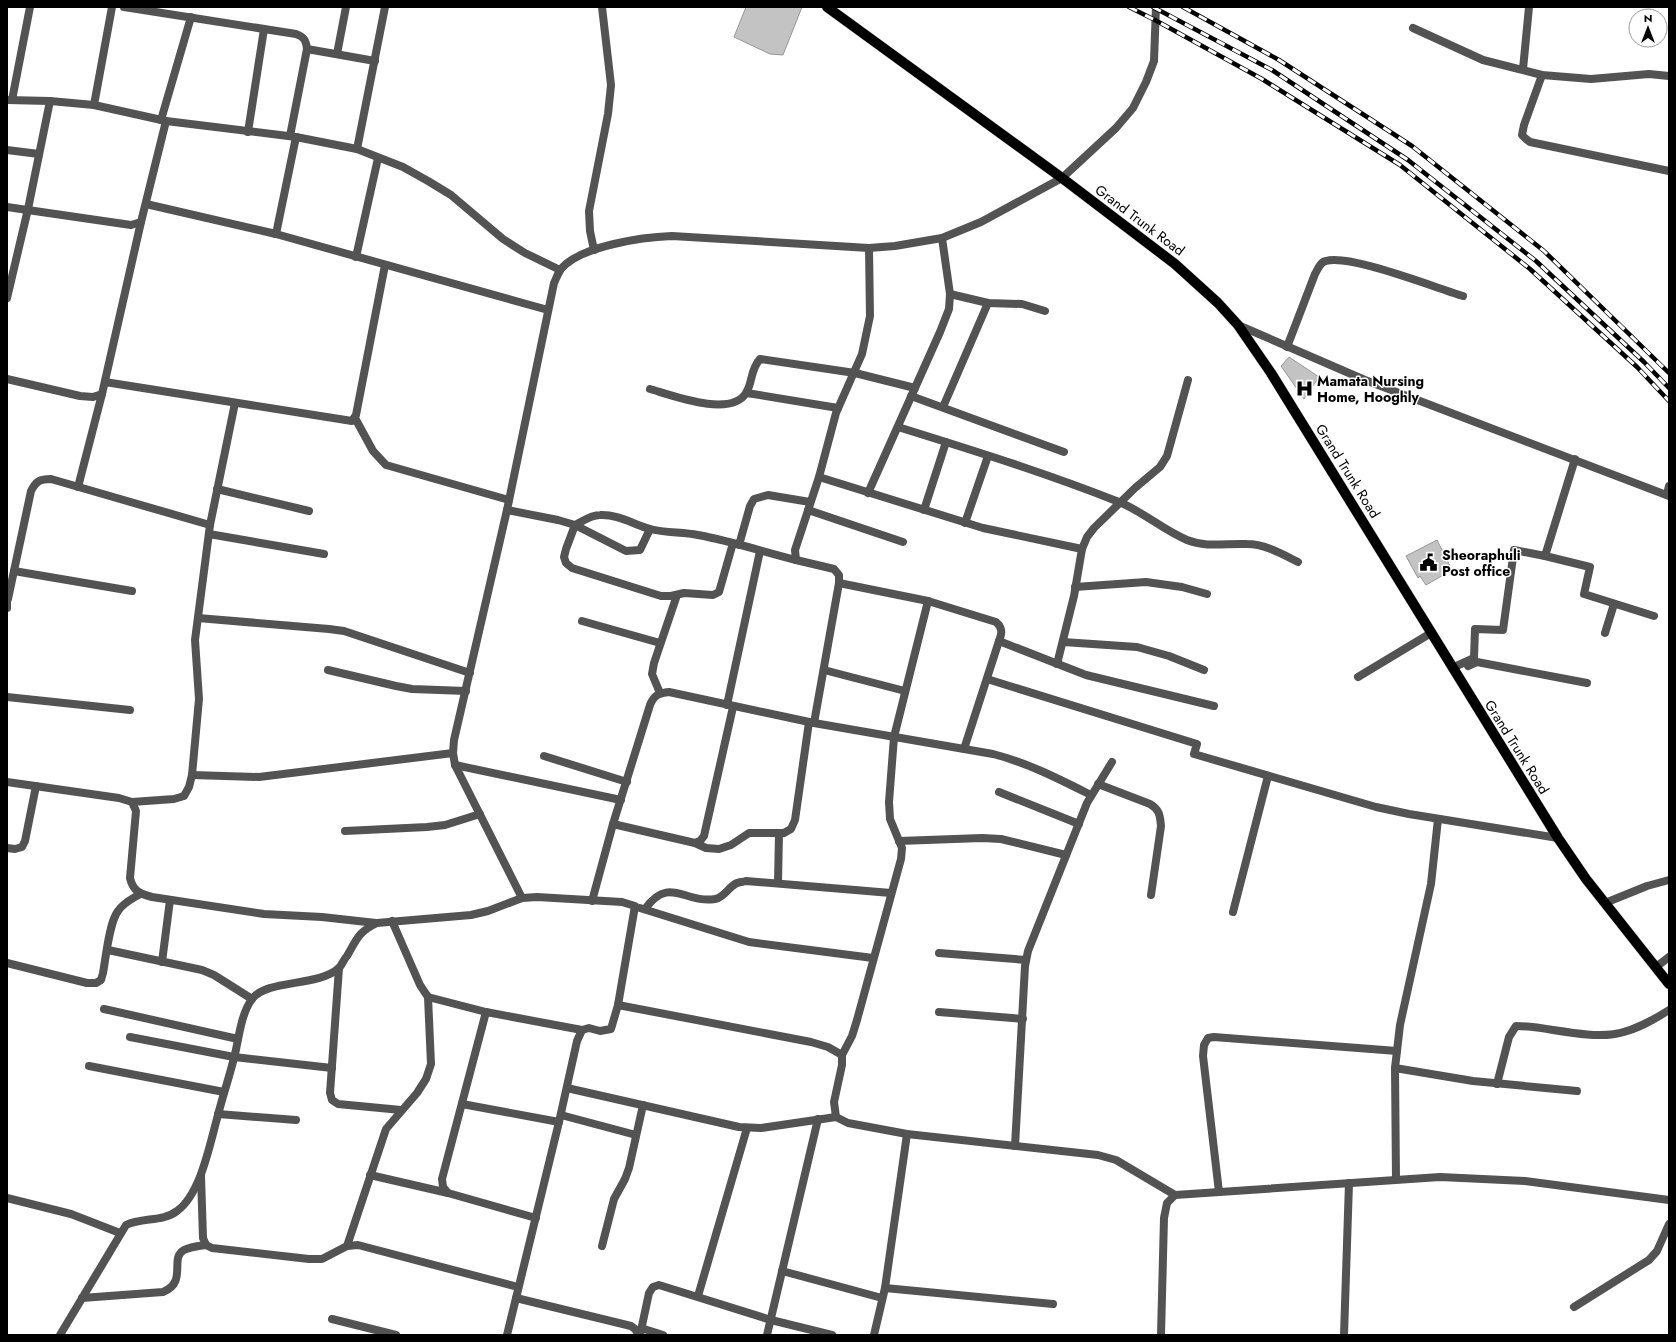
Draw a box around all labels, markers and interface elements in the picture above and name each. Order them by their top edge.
north arrow [1628,8,1668,48]
text: N [1644,10,1652,26]
street label: Grand Trunk Road [1091,180,1189,260]
place label: Mamata Nursing Home, Hooghly [1317,371,1424,407]
hospital icon: Mamata Nursing Home, Hooghly [1294,379,1314,399]
street label: Grand Trunk Road [1311,420,1385,522]
place label: Sheoraphuli Post office [1442,545,1521,581]
public building icon: Sheoraphuli Post office [1419,553,1439,573]
street label: Grand Trunk Road [1480,696,1554,798]

